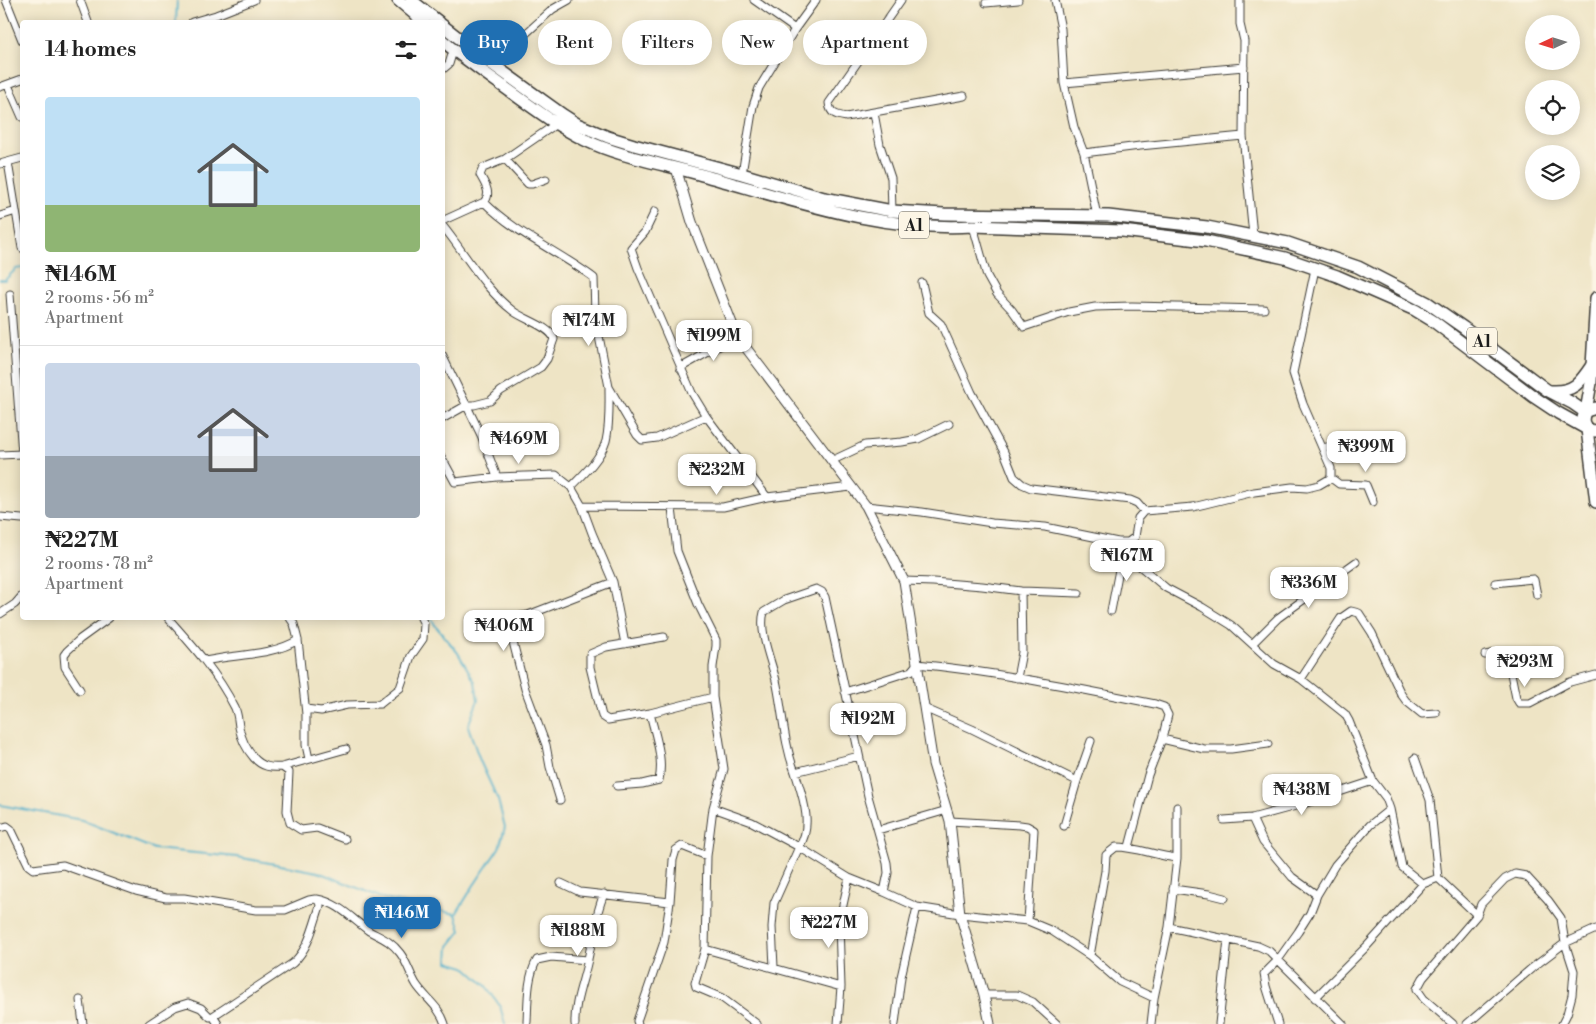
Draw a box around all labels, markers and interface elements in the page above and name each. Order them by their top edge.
north arrow [1525,15,1580,70]
map controls [1525,15,1580,200]
chip: Buy [460,20,528,65]
chip: Rent [538,20,612,65]
chip: Filters [622,20,712,65]
chip: New [722,20,793,65]
chip: Apartment [803,20,927,65]
icon: filters [392,36,420,64]
text: 14 homes [45,37,136,63]
button: locate [1525,80,1580,135]
icon: home [188,130,278,220]
button: layers [1525,145,1580,200]
road number: A1 [899,212,929,238]
text: ₦146M [45,262,117,288]
text: 2 rooms · 56 m² [45,288,154,308]
pin: ₦174M [554,304,624,347]
text: Apartment [45,308,124,328]
text: ₦174M [563,311,615,331]
pin: ₦199M [679,320,749,362]
text: ₦199M [687,326,741,346]
road number: A1 [1467,328,1497,354]
icon: home [188,395,278,485]
pin: ₦469M [484,422,554,465]
text: ₦469M [490,429,548,449]
pin: ₦399M [1331,430,1401,473]
text: ₦399M [1338,437,1394,457]
pin: ₦232M [682,454,752,496]
text: ₦232M [689,460,745,480]
text: ₦227M [45,528,119,554]
pin: ₦167M [1092,540,1162,582]
text: ₦167M [1101,546,1153,566]
text: 2 rooms · 78 m² [45,554,153,574]
pin: ₦336M [1274,566,1344,609]
text: ₦336M [1281,573,1337,593]
text: Apartment [45,574,124,594]
pin: ₦406M [469,610,539,652]
text: ₦406M [474,616,534,636]
pin: ₦293M [1490,646,1560,688]
text: ₦293M [1497,652,1553,672]
pin: ₦192M [833,702,903,745]
text: ₦192M [841,709,895,729]
pin: ₦438M [1267,774,1337,816]
text: ₦438M [1273,780,1331,800]
pin: ₦146M [367,896,437,939]
text: ₦146M [375,903,429,923]
pin: ₦227M [794,906,864,949]
text: ₦227M [801,913,857,933]
pin: ₦188M [543,914,613,957]
text: ₦188M [551,921,605,941]

